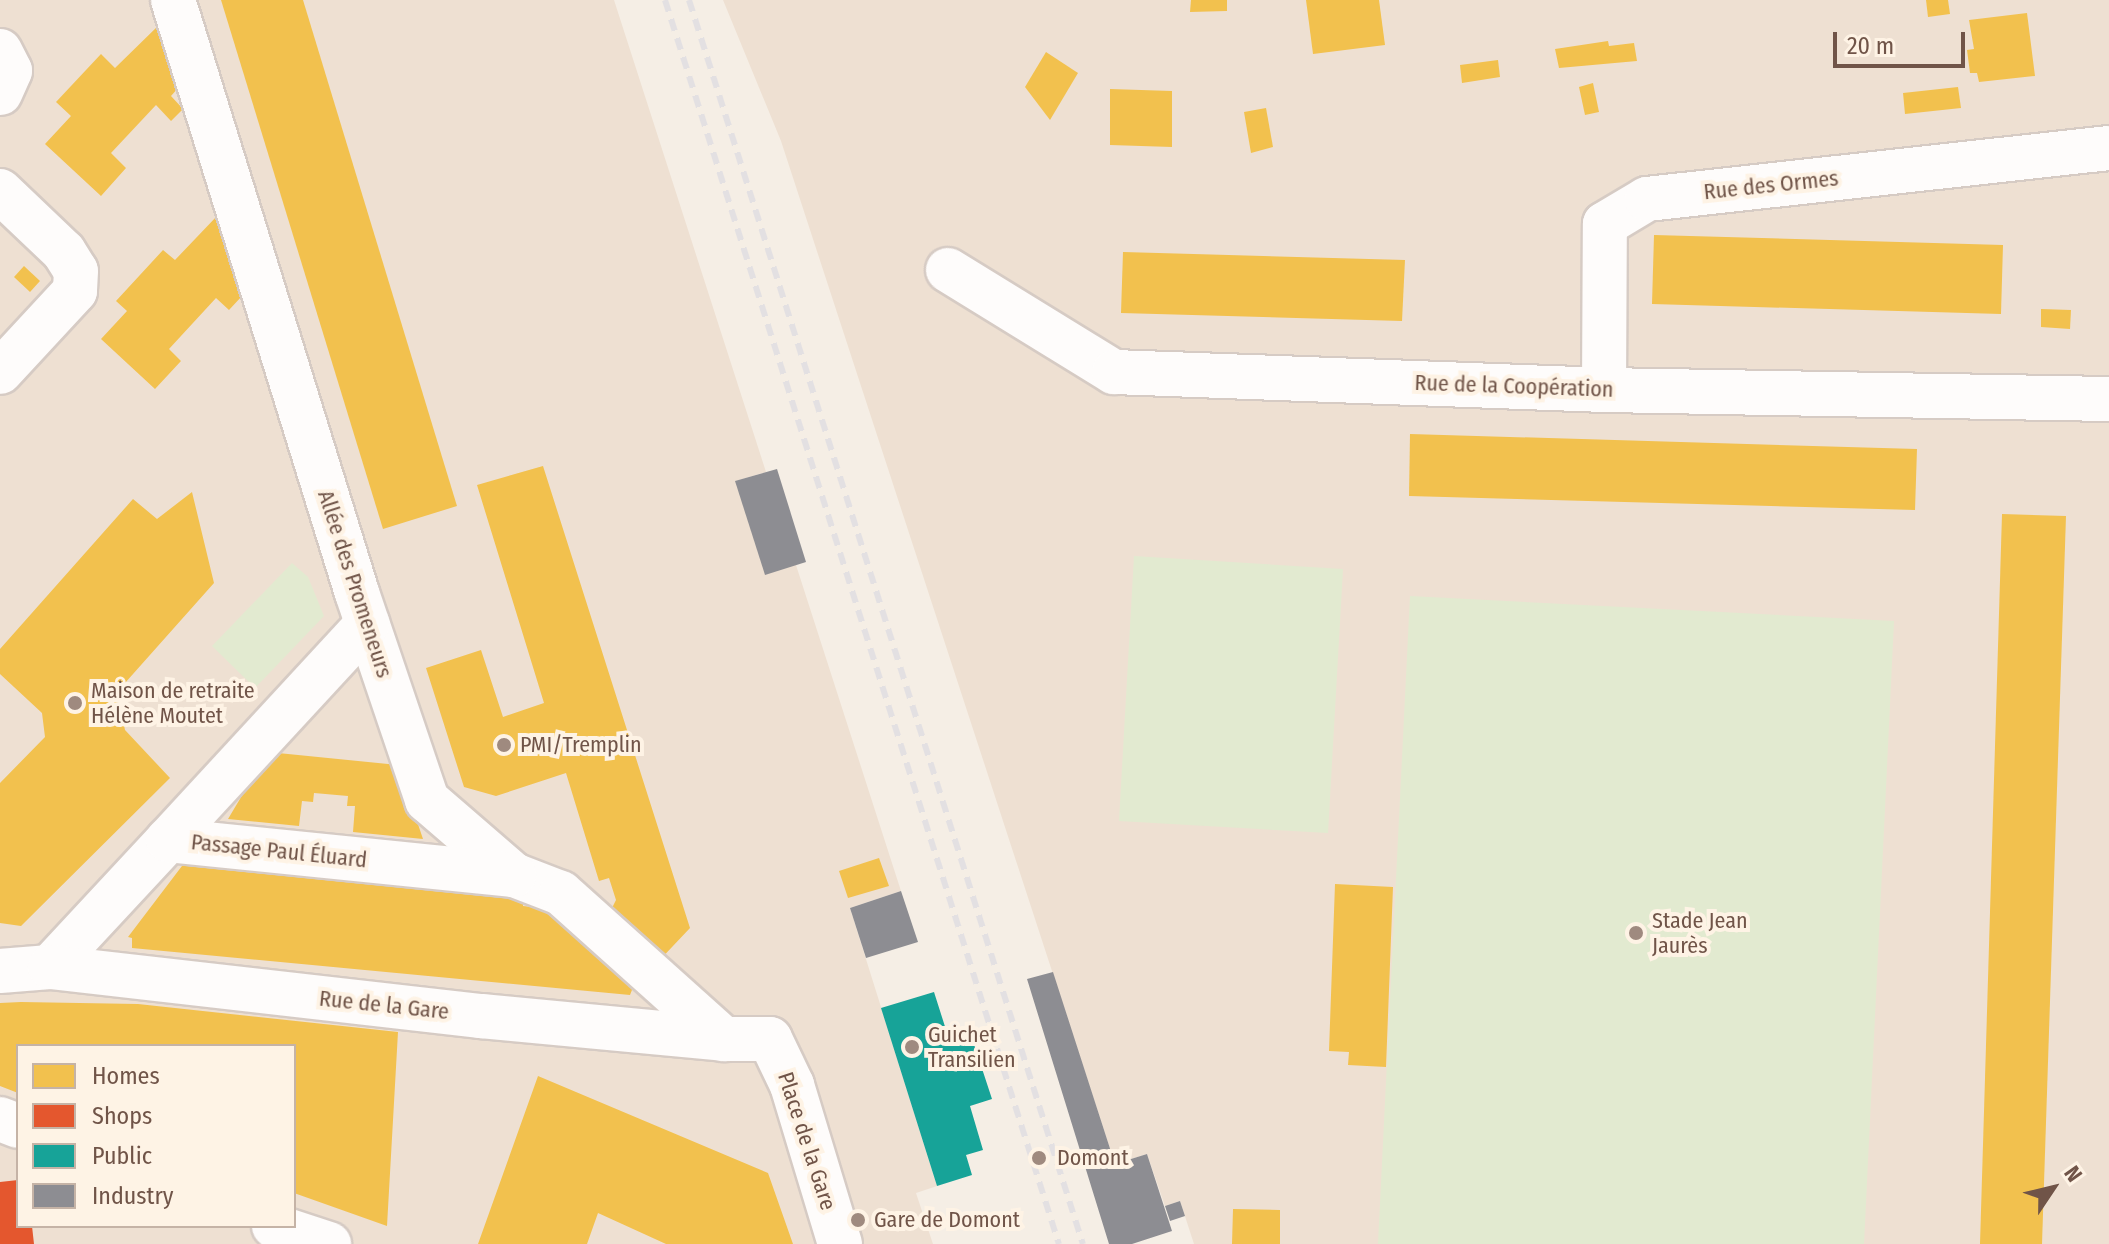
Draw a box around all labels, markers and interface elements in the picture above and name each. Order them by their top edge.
scale bar [1837,16,1969,66]
text: 20 m [1847,32,1894,60]
street label: Rue des Ormes [1702,165,1840,205]
street label: Rue de la Coopération [1414,369,1614,403]
street label: Allée des Promeneurs [312,487,398,681]
place label: Maison de retraite Hélène Moutet [91,677,255,728]
marker: Maison de retraite Hélène Moutet [66,694,84,712]
place label: PMI/Tremplin [520,732,642,758]
marker: PMI/Tremplin [495,736,513,754]
street label: Passage Paul Éluard [190,829,368,873]
place label: Stade Jean Jaurès [1652,907,1748,958]
marker: Stade Jean Jaurès [1627,924,1645,942]
street label: Rue de la Gare [318,985,450,1025]
place label: Guichet Transilien [928,1021,1016,1072]
marker: Guichet Transilien [903,1038,921,1056]
legend [16,1044,296,1228]
text: Homes [92,1062,160,1090]
street label: Place de la Gare [772,1069,842,1213]
text: Shops [92,1102,152,1130]
text: Public [92,1142,152,1170]
place label: Domont [1057,1145,1129,1171]
marker: Domont [1028,1147,1050,1169]
north arrow [2013,1148,2093,1228]
text: N [2058,1161,2088,1187]
text: Industry [92,1182,174,1210]
place label: Gare de Domont [874,1207,1020,1233]
marker: Gare de Domont [849,1211,867,1229]

